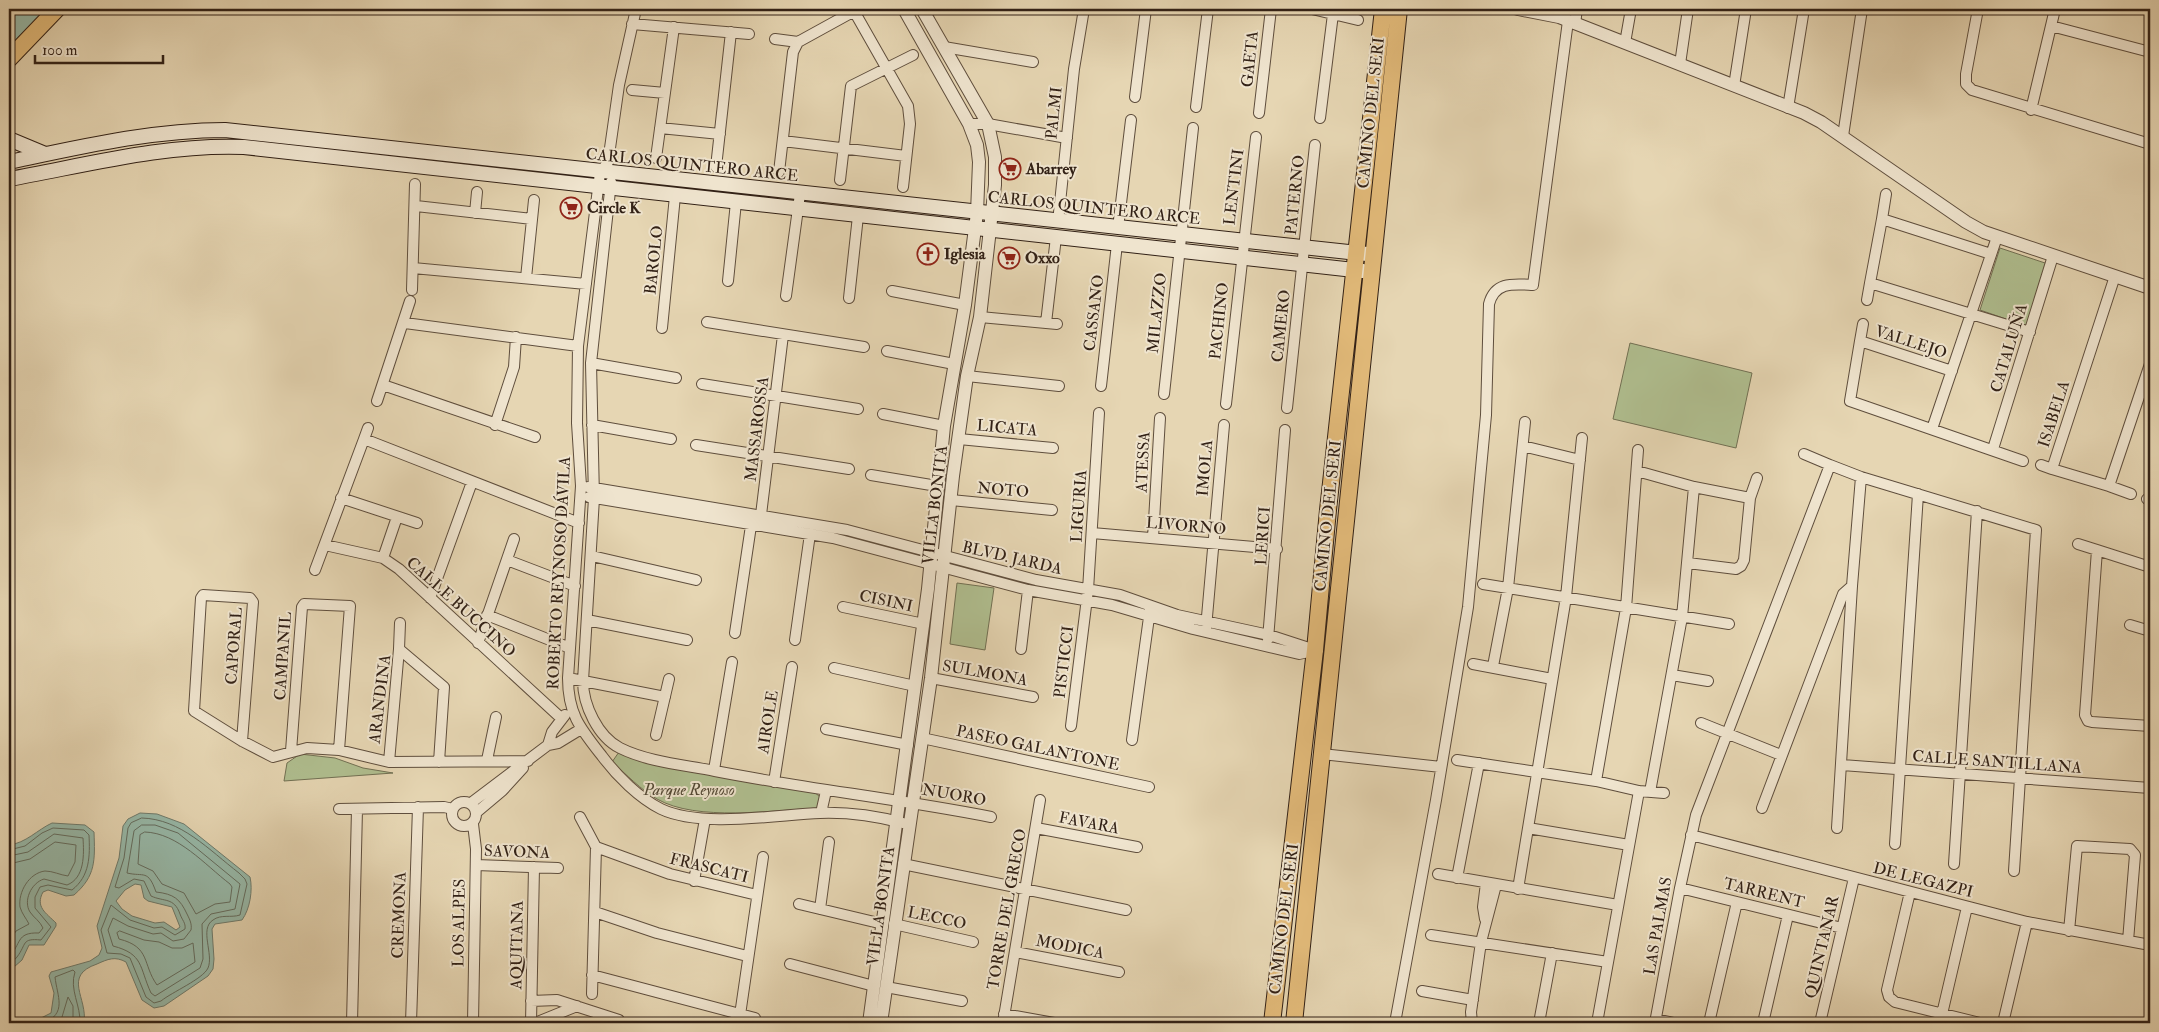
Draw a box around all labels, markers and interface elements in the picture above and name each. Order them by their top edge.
street label: GAETA [1237,30,1263,88]
scale bar [35,32,162,64]
street label: CAMINO DEL SERI [1353,36,1389,190]
text: 100 m [42,41,78,60]
street label: PALMI [1041,86,1067,140]
street label: CARLOS QUINTERO ARCE [585,144,799,186]
street label: LENTINI [1219,148,1249,226]
street label: PATERNO [1281,154,1309,236]
supermarket icon: Abarrey [998,157,1022,181]
place label: Abarrey [1025,159,1077,180]
street label: CARLOS QUINTERO ARCE [987,187,1201,229]
supermarket icon: Circle K [559,196,583,220]
place label: Circle K [587,198,641,218]
street label: BAROLO [640,225,668,295]
church icon: Iglesia [916,242,940,266]
place label: Iglesia [944,244,986,265]
supermarket icon: Oxxo [997,246,1021,270]
place label: Oxxo [1025,248,1060,268]
street label: MILAZZO [1143,272,1171,354]
street label: CASSANO [1079,274,1109,352]
street label: PACHINO [1205,282,1233,360]
street label: CAMERO [1267,289,1295,363]
street label: CATALUÑA [1986,301,2032,395]
street label: VALLEJO [1872,321,1950,364]
street label: MASSAROSSA [741,375,773,483]
street label: ISABELA [2034,378,2074,450]
street label: LICATA [976,415,1038,441]
street label: ATESSA [1131,431,1155,494]
street label: IMOLA [1193,439,1217,497]
street label: CAMINO DEL SERI [1310,439,1346,593]
street label: VILLA BONITA [918,444,952,566]
street label: ROBERTO REYNOSO DÁVILA [542,456,575,690]
street label: LIGURIA [1066,469,1092,543]
street label: NOTO [976,478,1030,502]
street label: LERICI [1251,506,1275,566]
street label: LIVORNO [1145,513,1227,539]
street label: BLVD. JARDA [960,537,1064,580]
street label: CALLE BUCCINO [402,553,520,661]
street label: CISINI [857,586,915,616]
street label: CAPORAL [221,606,247,685]
street label: CAMPANIL [270,611,296,701]
street label: PISTICCI [1050,625,1078,699]
street label: ARANDINA [364,653,395,746]
street label: SULMONA [941,656,1029,690]
street label: AIROLE [753,689,783,756]
street label: PASEO GALANTONE [955,721,1121,775]
street label: CALLE SANTILLANA [1912,746,2082,778]
park label: Parque Reynoso [642,780,735,800]
street label: NUORO [920,780,988,810]
street label: FAVARA [1057,807,1121,839]
street label: TORRE DEL GRECO [983,827,1031,991]
street label: SAVONA [484,841,550,863]
street label: CAMINO DEL SERI [1265,842,1303,996]
street label: VILLA BONITA [863,845,899,967]
street label: FRASCATI [668,849,750,887]
street label: DE LEGAZPI [1871,858,1975,902]
street label: CREMONA [387,871,411,959]
street label: TARRENT [1722,873,1806,913]
street label: LAS PALMAS [1640,875,1676,977]
street label: LOS ALPES [448,879,470,967]
street label: QUINTANAR [1800,893,1844,1000]
street label: AQUITANA [506,900,528,991]
street label: LECCO [906,902,968,934]
street label: MODICA [1034,931,1106,963]

